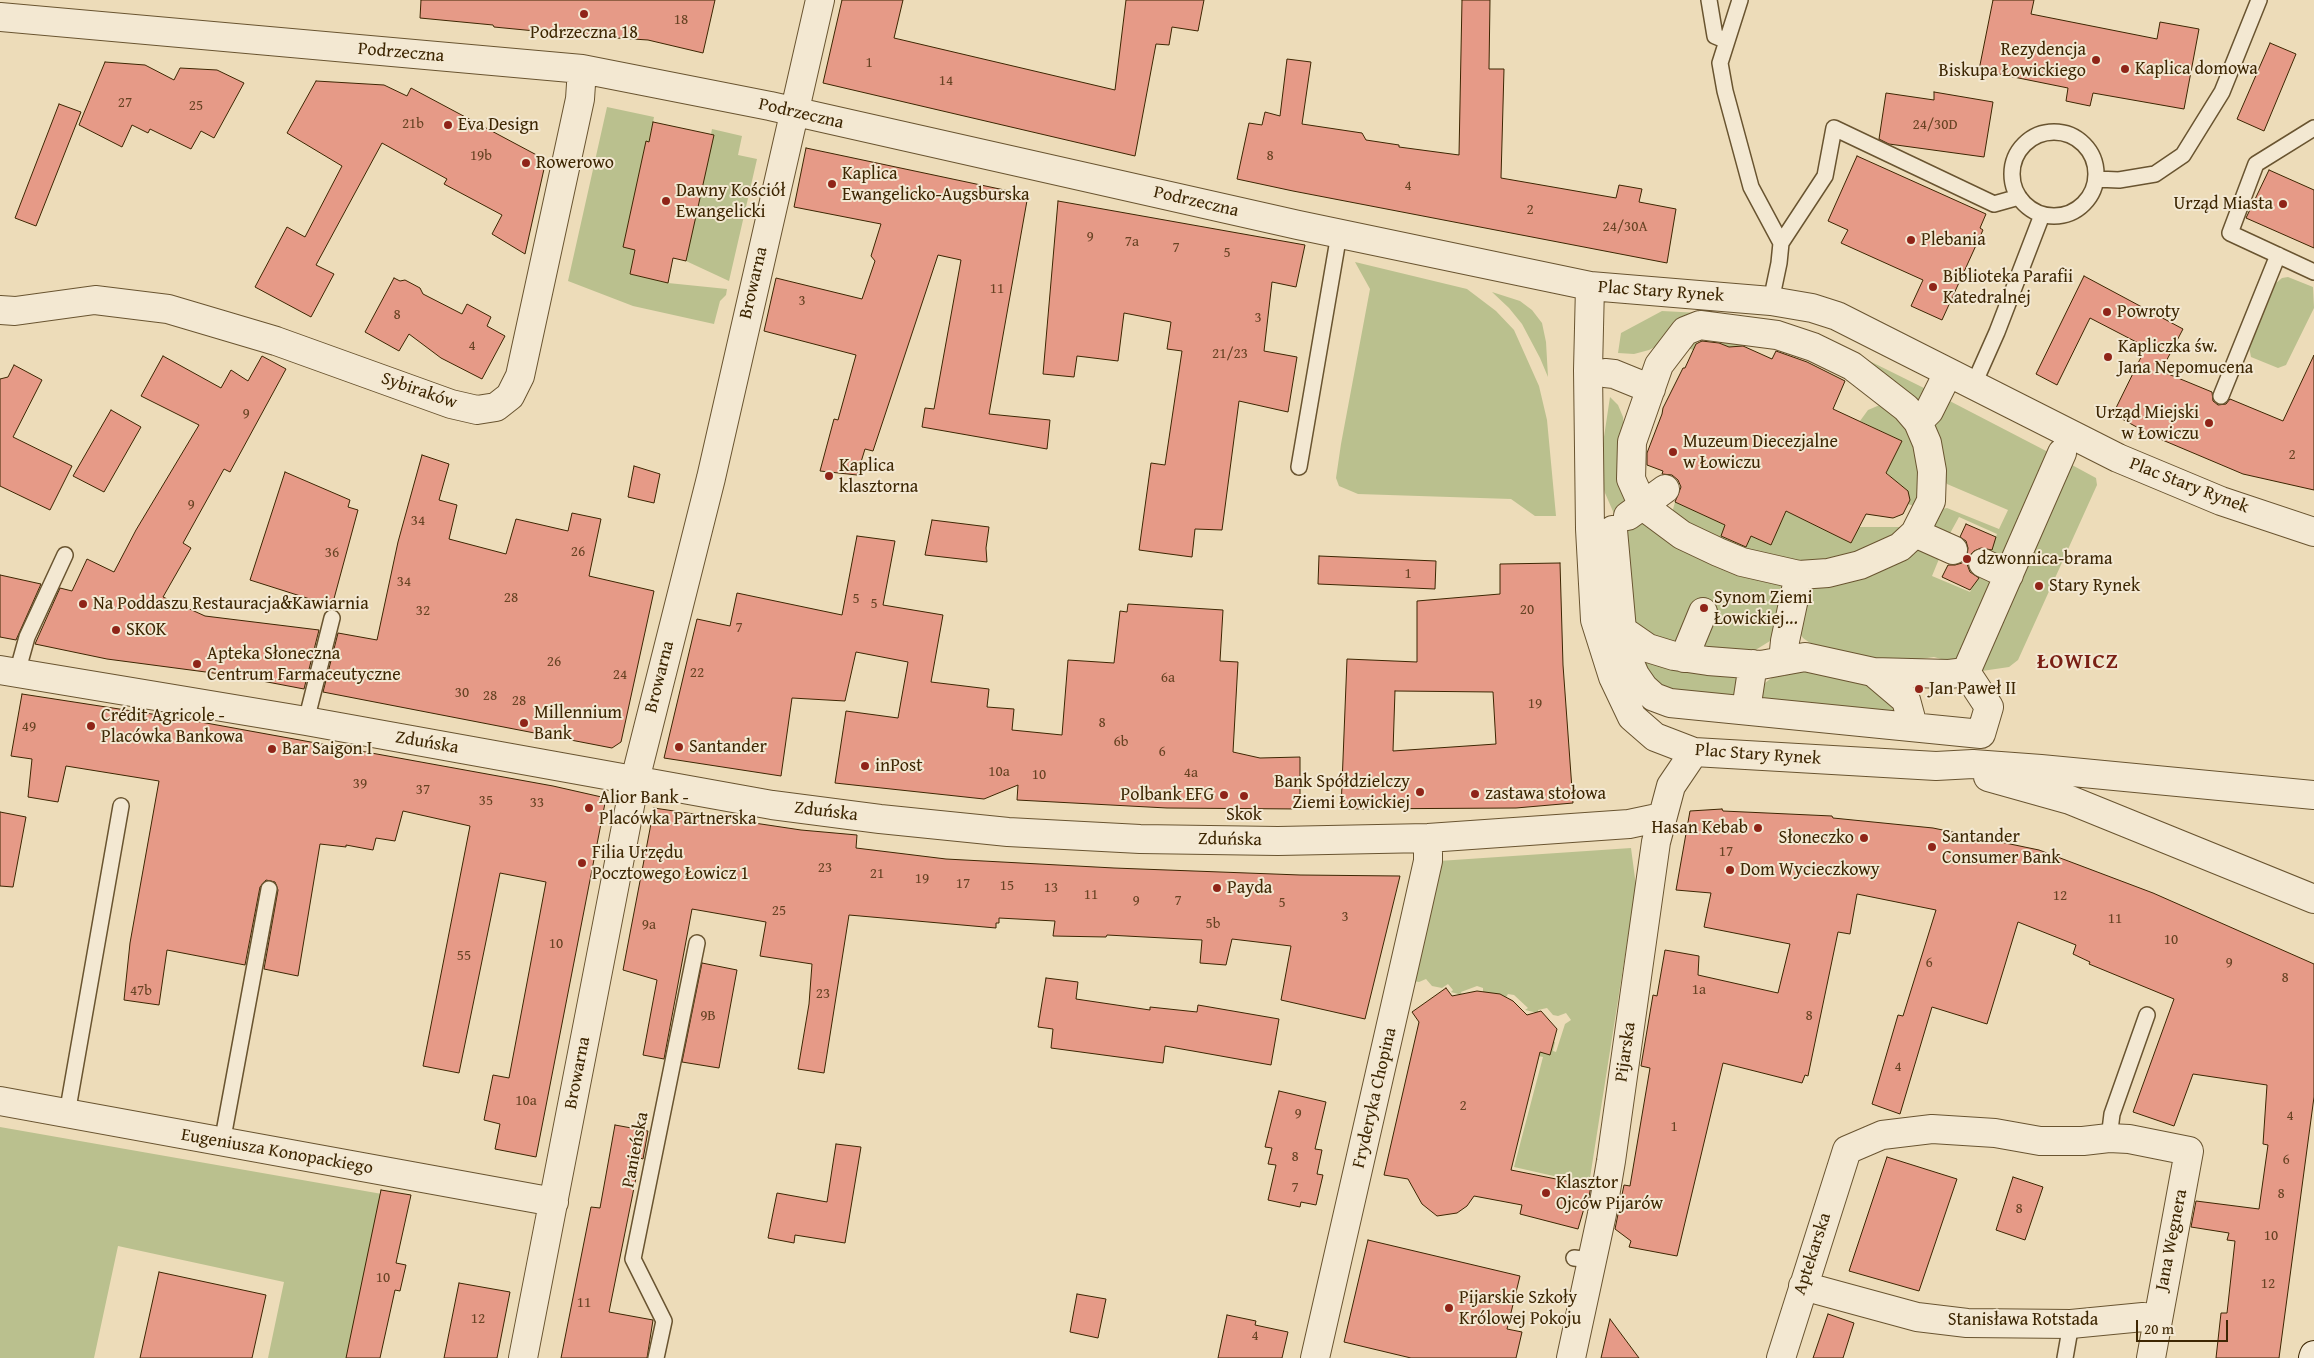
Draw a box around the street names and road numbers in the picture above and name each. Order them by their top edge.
street label: Podrzeczna [357,38,445,68]
street label: Podrzeczna [756,94,846,134]
street label: Podrzeczna [1151,182,1241,222]
street label: Browarna [735,245,773,321]
street label: Plac Stary Rynek [1597,277,1725,307]
street label: Sybiraków [378,368,460,414]
street label: Plac Stary Rynek [2126,453,2252,519]
street label: Browarna [641,639,679,715]
street label: Zduńska [394,727,460,759]
street label: Plac Stary Rynek [1694,740,1822,770]
street label: Zduńska [793,797,859,827]
street label: Zduńska [1198,829,1262,851]
street label: Pijarska [1611,1021,1641,1083]
street label: Fryderyka Chopina [1348,1026,1402,1170]
street label: Browarna [560,1035,596,1111]
street label: Panieńska [618,1110,654,1190]
street label: Eugeniusza Konopackiego [179,1124,375,1180]
street label: Jana Wegnera [2152,1187,2192,1293]
street label: Aptekarska [1790,1210,1836,1298]
street label: Stanisława Rotstada [1948,1309,2098,1331]

